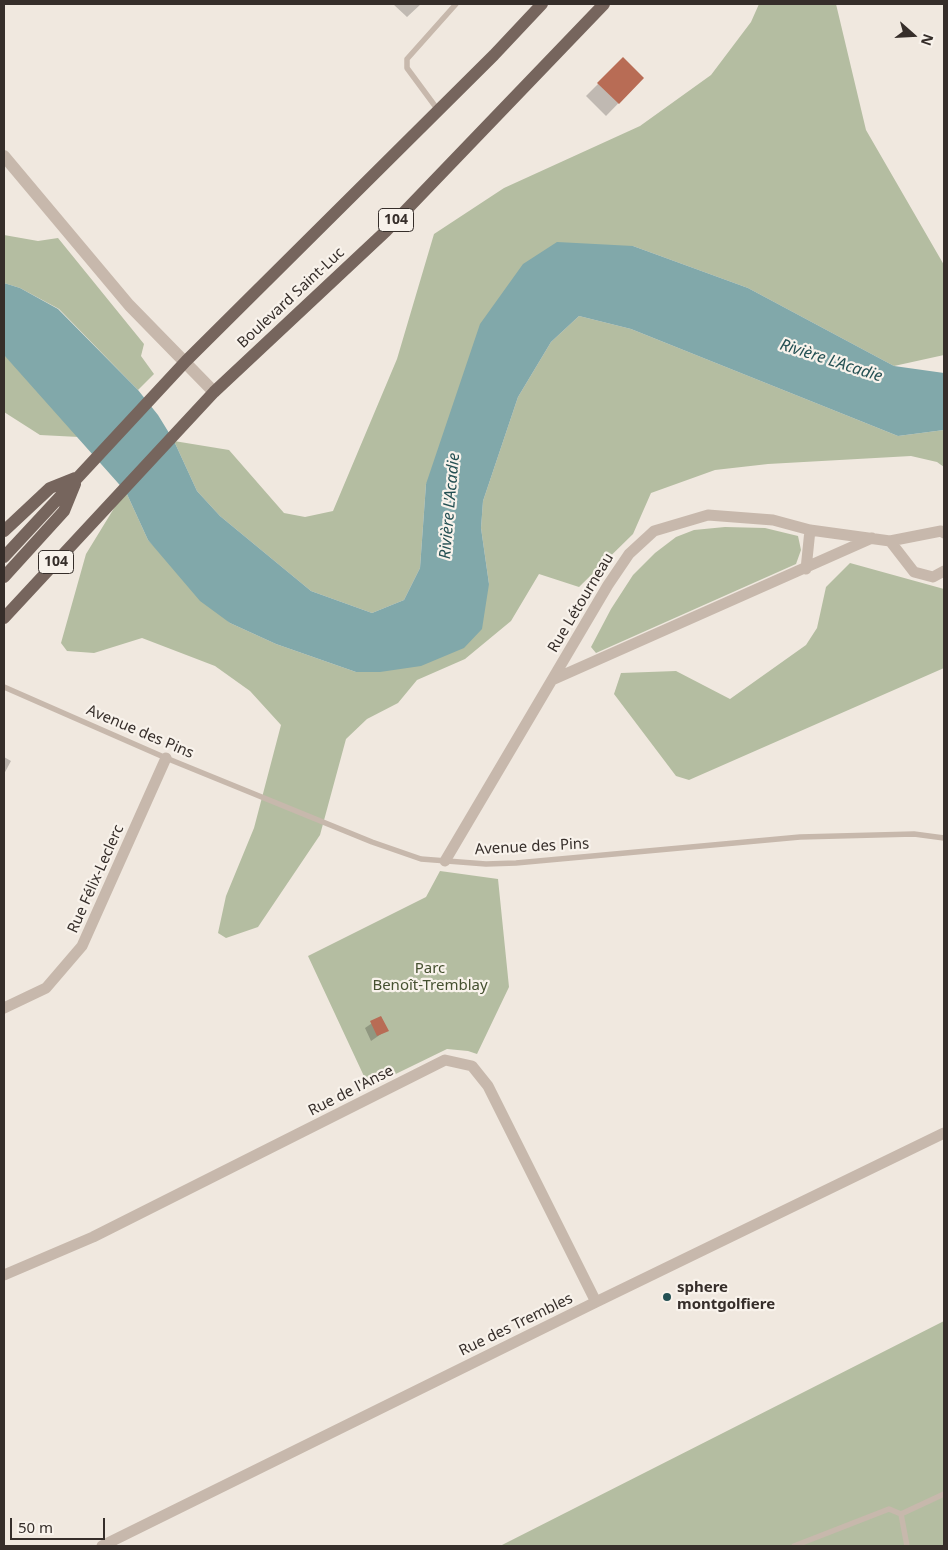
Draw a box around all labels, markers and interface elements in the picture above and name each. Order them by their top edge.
north arrow [888,10,938,60]
text: N [917,32,938,49]
road number: 104 [378,208,414,232]
street label: Boulevard Saint-Luc [234,244,348,352]
water label: Rivière L'Acadie [777,335,885,387]
water label: Rivière L'Acadie [436,452,464,560]
road number: 104 [38,550,74,574]
street label: Rue Létourneau [544,550,618,656]
street label: Avenue des Pins [84,701,196,763]
street label: Rue Félix-Leclerc [64,822,128,936]
street label: Avenue des Pins [474,835,590,859]
park label: Parc Benoît-Tremblay [372,960,488,995]
street label: Rue de l'Anse [305,1062,397,1120]
place label: sphere montgolfiere [677,1279,775,1314]
street label: Rue des Trembles [456,1290,576,1360]
marker: sphere montgolfiere [661,1291,673,1303]
scale bar [12,1508,108,1540]
text: 50 m [18,1517,53,1537]

